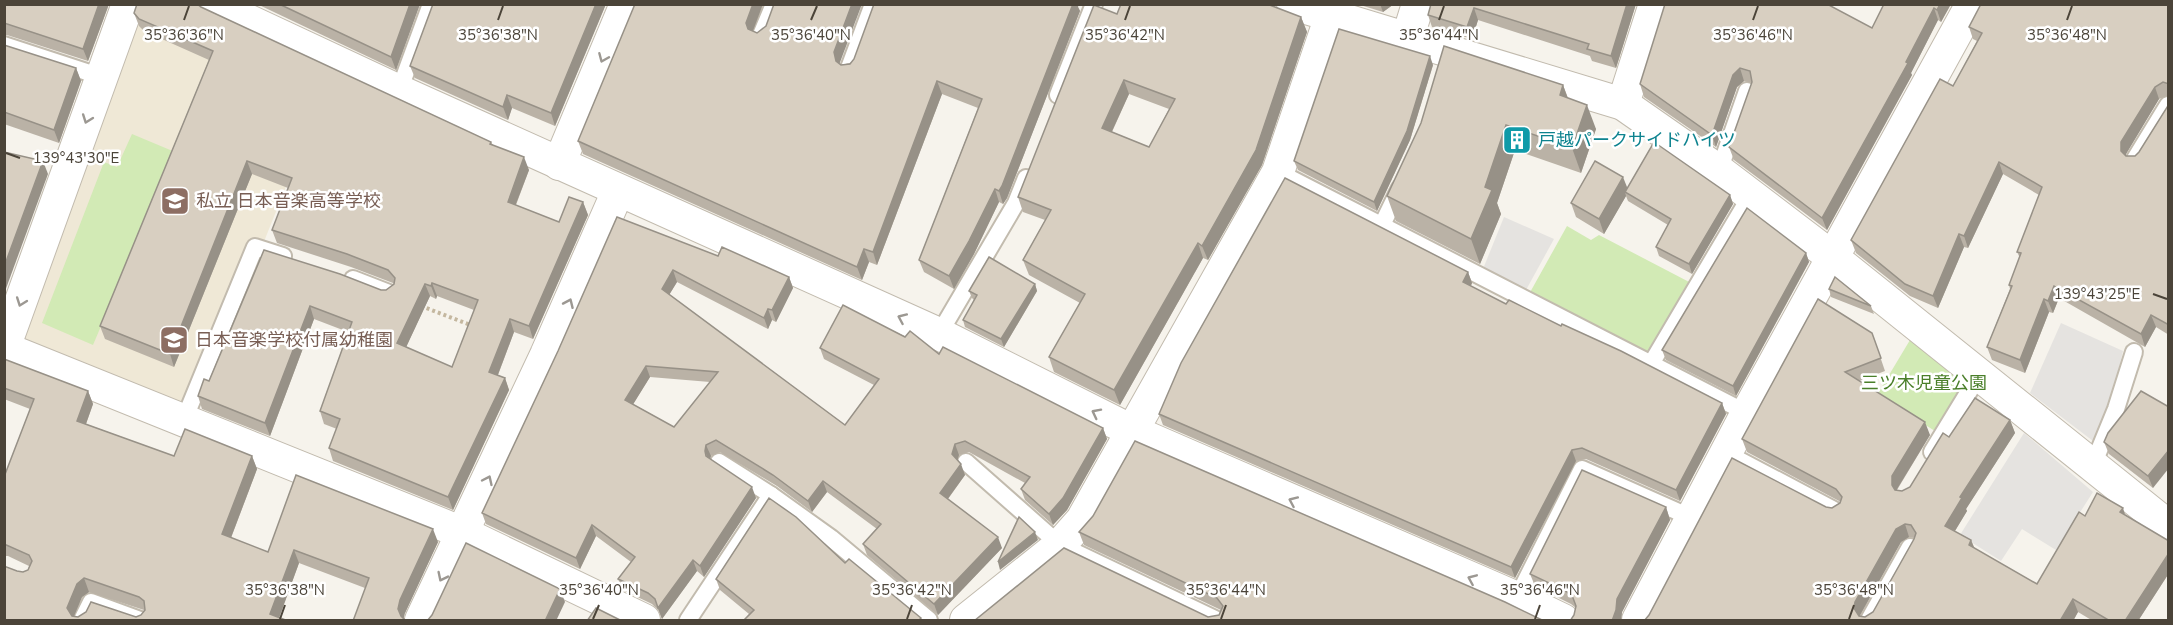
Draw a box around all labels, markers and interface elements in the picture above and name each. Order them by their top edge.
text: 35°36'36"N [144,25,224,45]
text: 35°36'38"N [458,25,538,45]
text: 35°36'40"N [771,25,851,45]
text: 35°36'42"N [1085,25,1165,45]
text: 35°36'44"N [1399,25,1479,45]
text: 35°36'46"N [1713,25,1793,45]
text: 35°36'48"N [2027,25,2107,45]
one-way arrow [598,52,610,63]
one-way arrow [82,113,94,124]
building icon: 戸越パークサイドハイツ [1501,124,1533,156]
place label: 戸越パークサイドハイツ [1538,128,1736,152]
text: 139°43'30"E [33,148,119,168]
school or university icon: 私立 日本音楽高等学校 [159,185,191,217]
place label: 私立 日本音楽高等学校 [196,189,381,213]
text: 139°43'25"E [2054,284,2140,304]
one-way arrow [16,296,28,307]
one-way arrow [562,298,574,309]
one-way arrow [897,313,908,325]
school or university icon: 日本音楽学校付属幼稚園 [158,324,190,356]
place label: 日本音楽学校付属幼稚園 [195,328,393,352]
park label: 三ツ木児童公園 [1861,371,1987,395]
one-way arrow [1091,408,1102,420]
one-way arrow [480,476,492,487]
one-way arrow [1288,496,1299,508]
one-way arrow [437,570,449,581]
one-way arrow [1467,574,1478,586]
text: 35°36'38"N [245,580,325,600]
text: 35°36'40"N [559,580,639,600]
text: 35°36'42"N [872,580,952,600]
text: 35°36'44"N [1186,580,1266,600]
text: 35°36'46"N [1500,580,1580,600]
text: 35°36'48"N [1814,580,1894,600]

